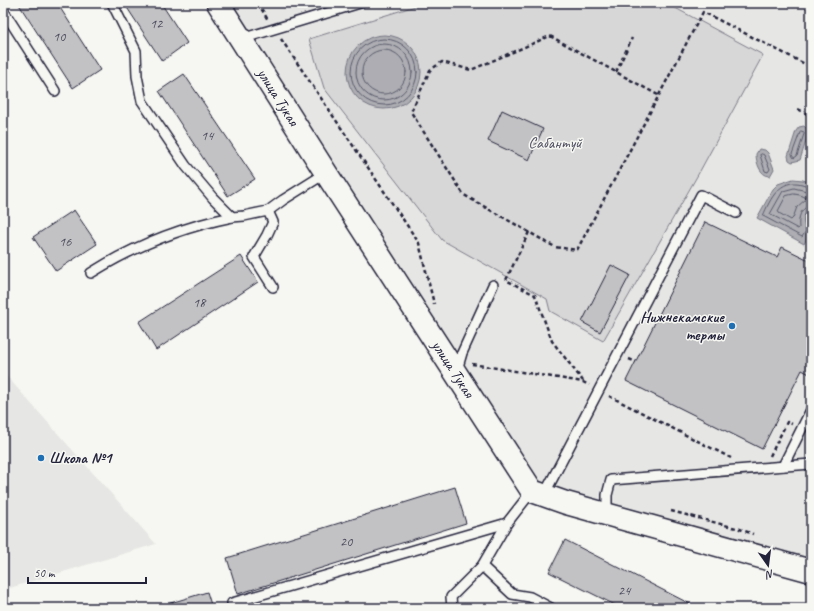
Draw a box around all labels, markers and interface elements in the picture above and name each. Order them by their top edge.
house number: 12 [150,15,164,32]
house number: 10 [53,28,67,45]
street label: улица Тукая [252,64,304,131]
house number: 14 [201,127,215,144]
park label: Сабантуй [528,133,583,153]
house number: 16 [59,233,72,250]
house number: 18 [193,294,207,311]
place label: Нижнекамские термы [640,307,725,345]
marker: Нижнекамские термы [727,321,737,331]
street label: улица Тукая [427,336,480,403]
place label: Школа №1 [49,448,113,468]
marker: Школа №1 [36,453,46,463]
house number: 20 [340,533,354,550]
north arrow [748,545,788,585]
scale bar [28,559,146,585]
text: 50 m [34,565,56,581]
text: N [763,567,775,583]
house number: 24 [618,582,632,599]

